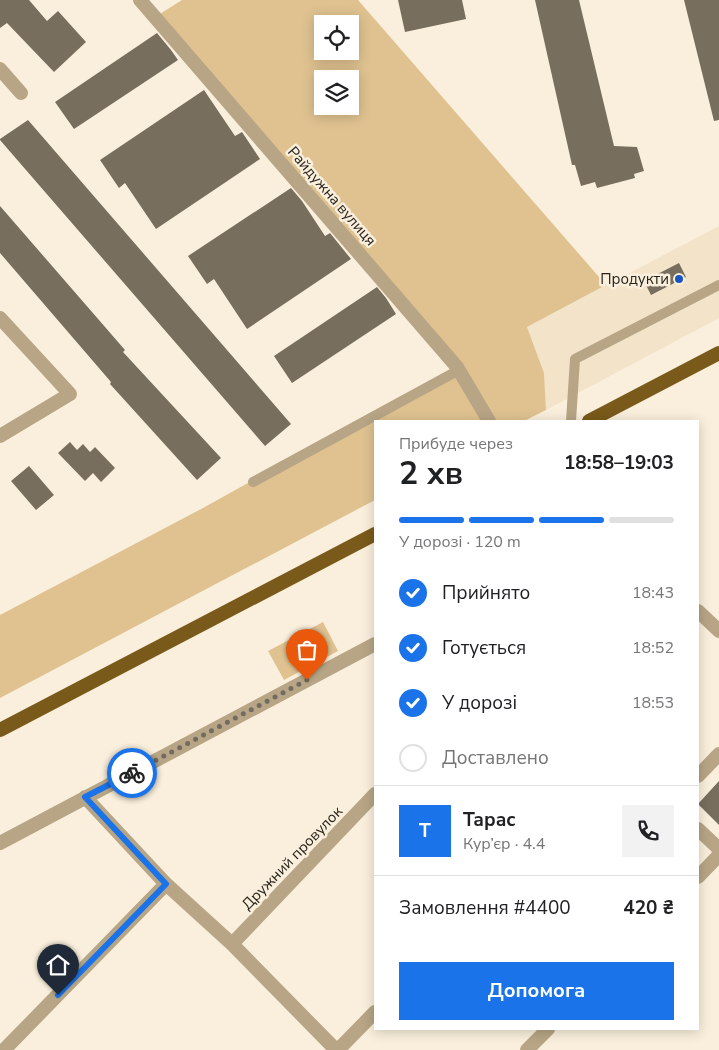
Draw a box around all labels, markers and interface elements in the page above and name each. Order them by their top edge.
map controls [314,15,359,115]
button: locate [314,15,359,60]
button: layers [314,70,359,115]
street label: Райдужна вулиця [283,142,381,250]
place label: Продукти [600,269,669,289]
marker: Продукти [673,273,685,285]
text: Прибуде через [399,433,513,455]
text: 18:58–19:03 [564,450,674,476]
text: 2 хв [399,452,463,495]
text: У дорозі · 120 m [399,531,521,553]
icon: check [399,579,427,607]
text: Прийнято [442,580,530,606]
text: 18:43 [632,582,674,604]
pin [286,629,328,680]
icon: check [399,634,427,662]
text: Готується [442,635,526,661]
icon: bag [293,636,321,664]
text: 18:52 [632,637,674,659]
icon: check [399,689,427,717]
text: У дорозі [442,690,517,716]
text: 18:53 [632,692,674,714]
text: Доставлено [442,745,549,771]
courier [107,748,157,798]
icon: bike [118,759,146,787]
street label: Дружний провулок [237,802,347,914]
button: phone [622,805,674,857]
text: Тарас [463,807,516,833]
text: Т [419,818,431,844]
text: Кур’єр · 4.4 [463,833,545,855]
text: Замовлення #4400 [399,895,571,921]
text: 420 ₴ [623,895,674,921]
pin [37,944,79,995]
icon: home [44,951,72,979]
button: Допомога [399,962,674,1020]

